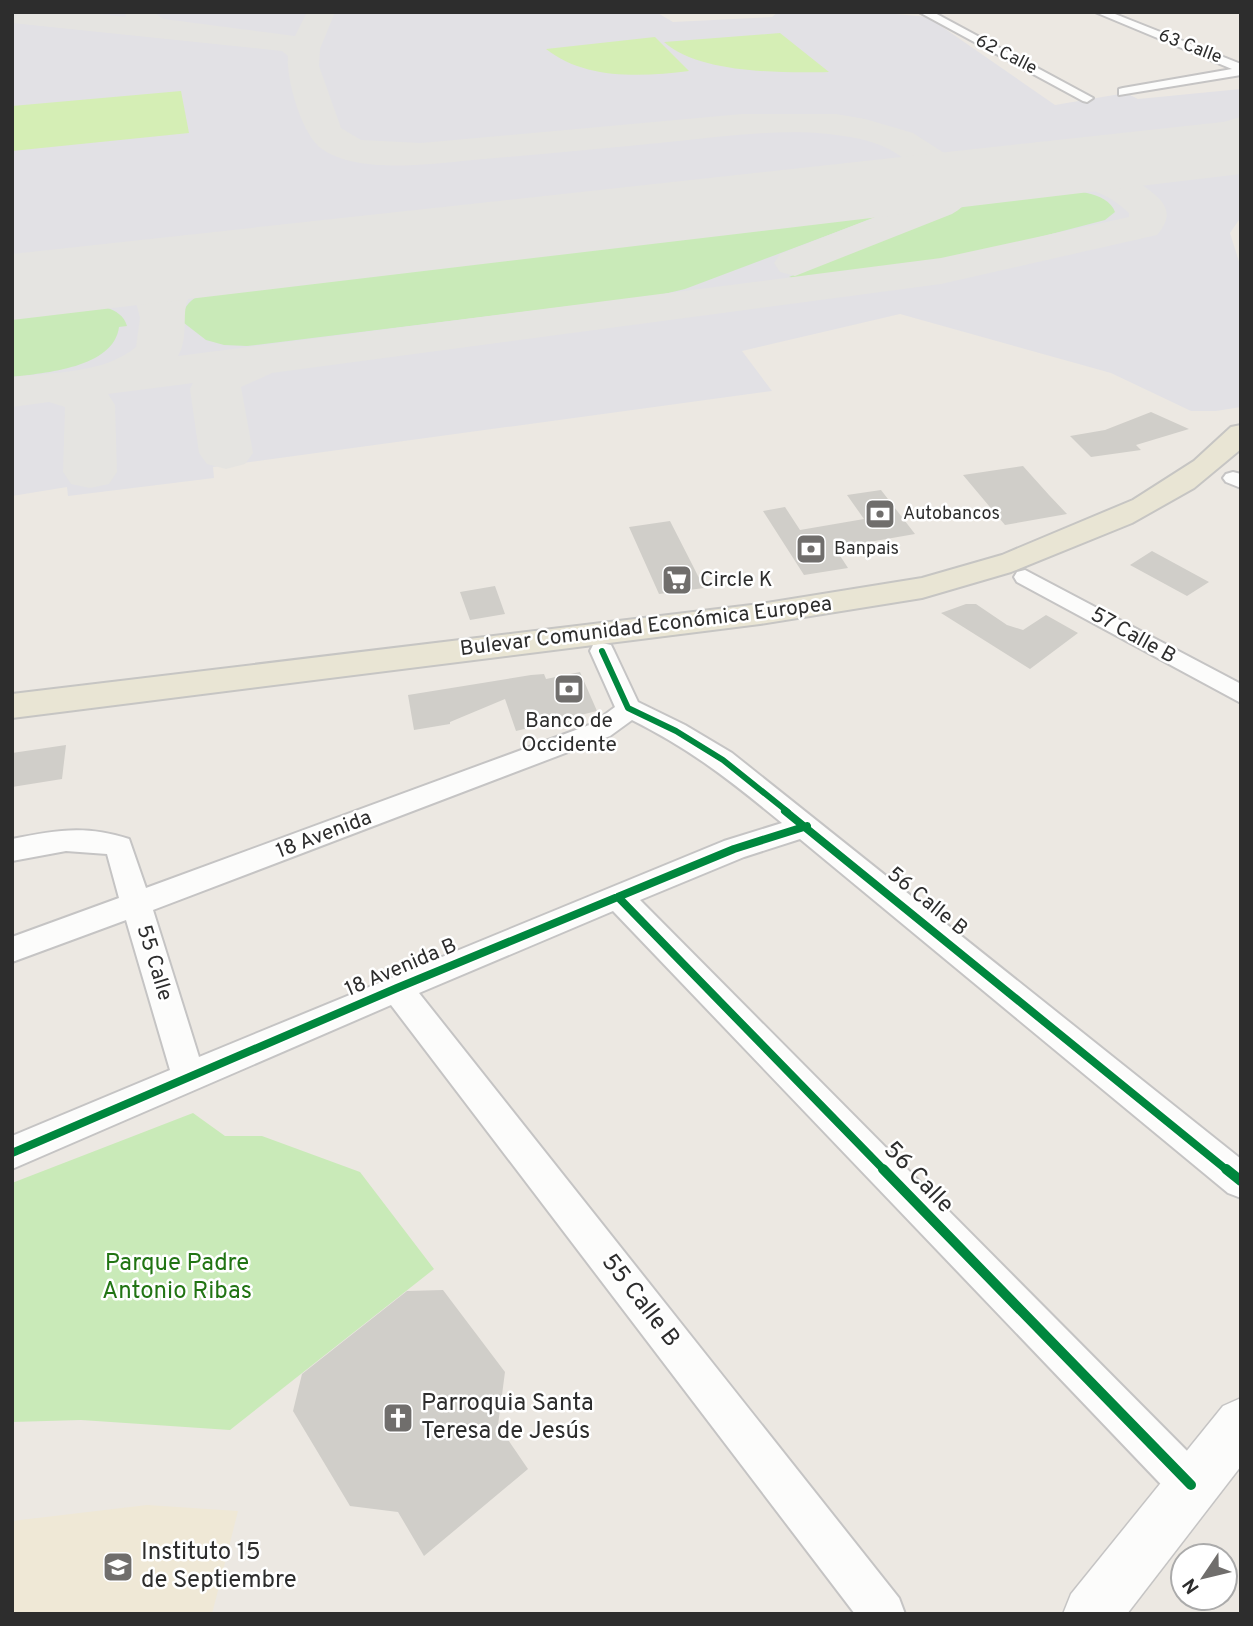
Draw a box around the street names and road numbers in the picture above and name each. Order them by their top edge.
street label: 63 Calle [1155,24,1225,70]
street label: 62 Calle [971,30,1041,80]
street label: Bulevar Comunidad Económica Europea [459,591,833,663]
street label: 57 Calle B [1086,602,1180,670]
street label: 18 Avenida [272,804,376,866]
street label: 56 Calle B [881,861,973,943]
street label: 55 Calle [130,922,178,1004]
street label: 18 Avenida B [341,932,461,1004]
street label: 56 Calle [876,1136,960,1220]
street label: 55 Calle B [594,1248,686,1354]

